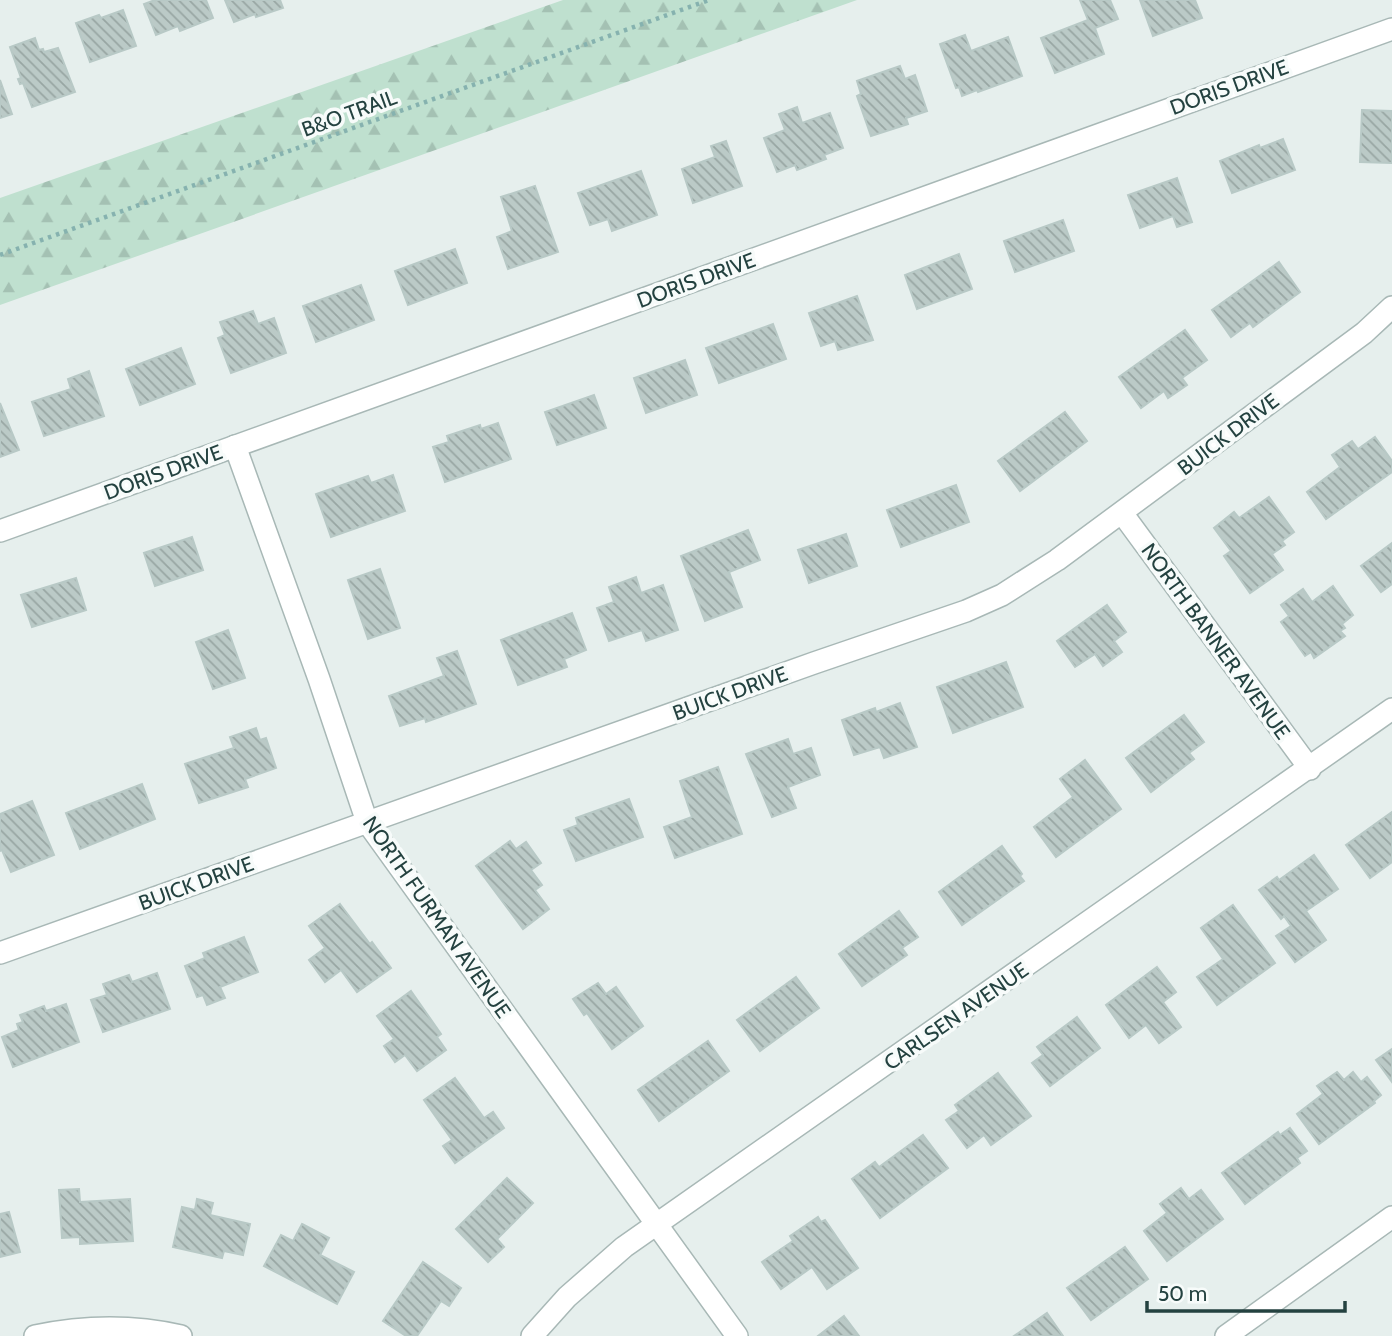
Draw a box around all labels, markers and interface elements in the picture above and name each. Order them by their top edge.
street label: DORIS DRIVE [1166,54,1292,120]
street label: B&O TRAIL [298,84,400,142]
street label: DORIS DRIVE [633,247,759,313]
street label: BUICK DRIVE [1172,388,1284,480]
street label: DORIS DRIVE [100,439,226,505]
street label: NORTH BANNER AVENUE [1136,538,1296,744]
street label: BUICK DRIVE [669,661,791,725]
street label: NORTH FURMAN AVENUE [358,811,516,1023]
street label: BUICK DRIVE [135,851,257,915]
street label: CARLSEN AVENUE [879,957,1033,1075]
scale bar [1147,1270,1345,1314]
text: 50 m [1158,1281,1207,1306]

